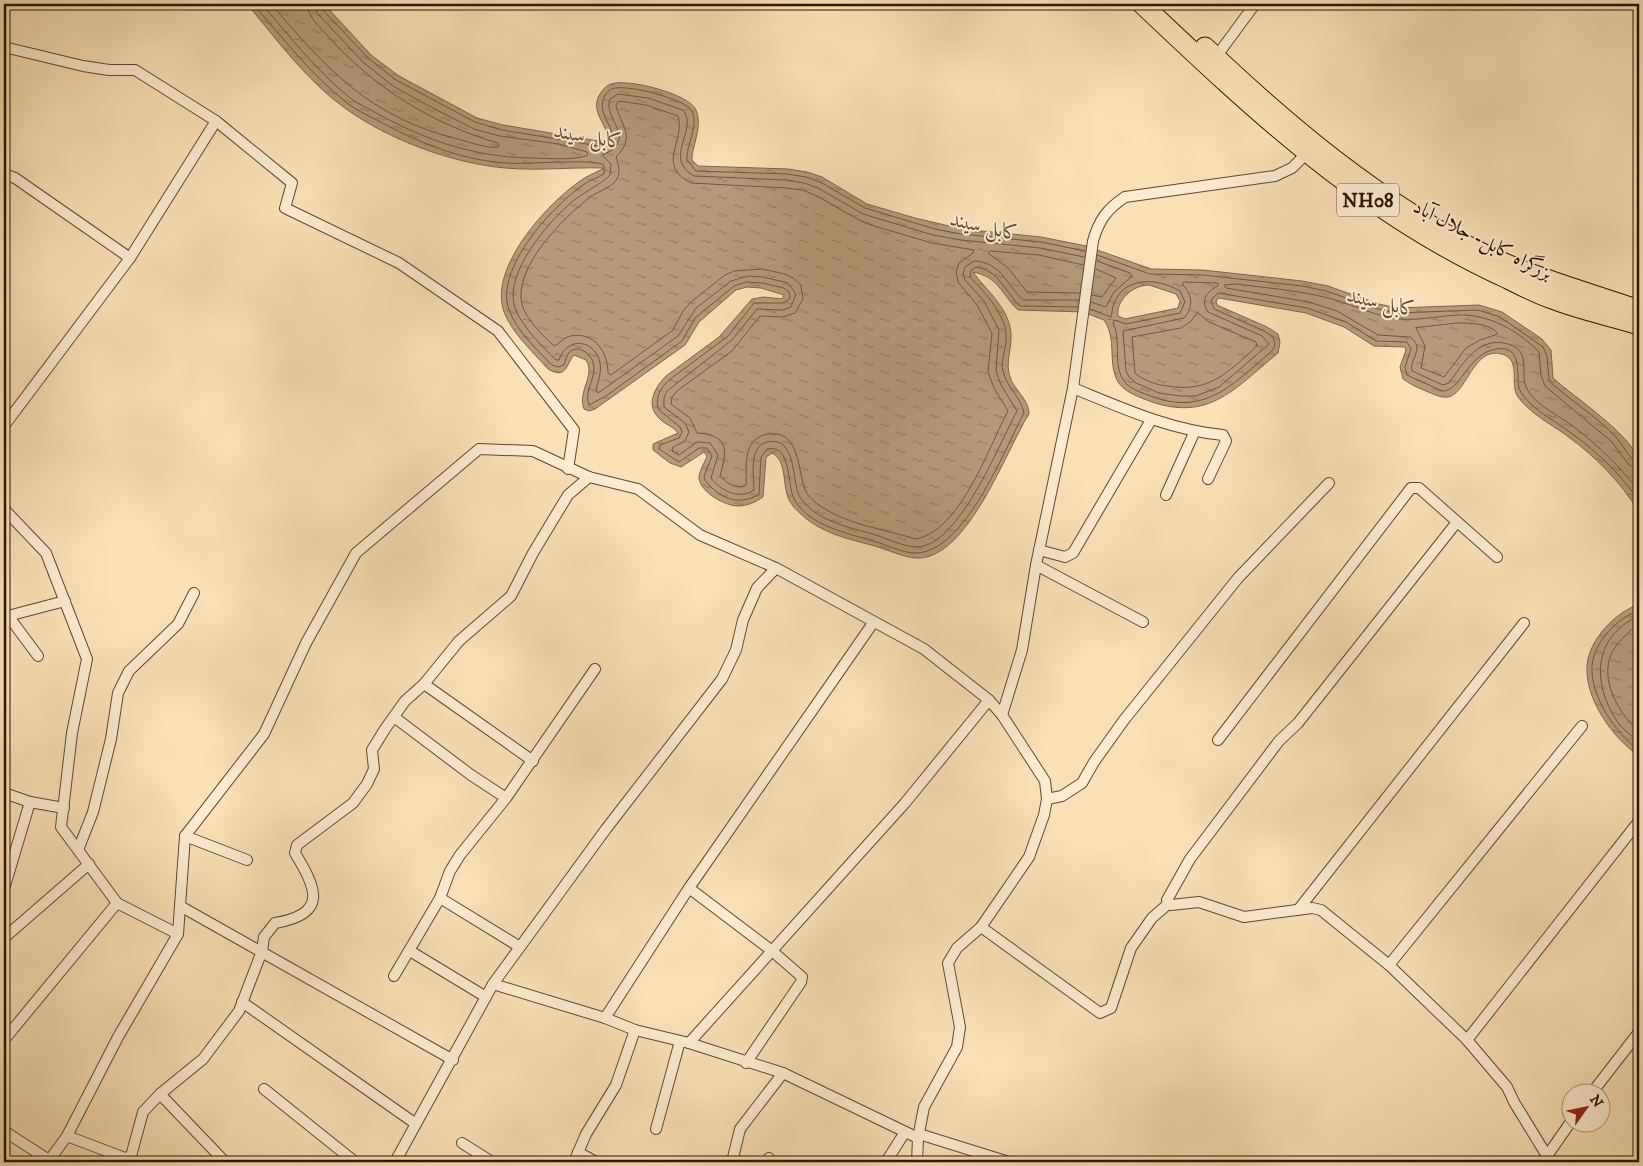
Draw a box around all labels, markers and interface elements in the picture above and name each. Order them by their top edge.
water label: کابل سيند [552,118,626,157]
road number: NH08 [1337,184,1399,216]
street label: بزرگراه کابل- جلال آباد [1408,193,1558,287]
water label: کابل سيند [947,206,1022,249]
water label: کابل سيند [1344,282,1419,325]
north arrow [1560,1084,1610,1134]
text: N [1585,1092,1607,1112]

